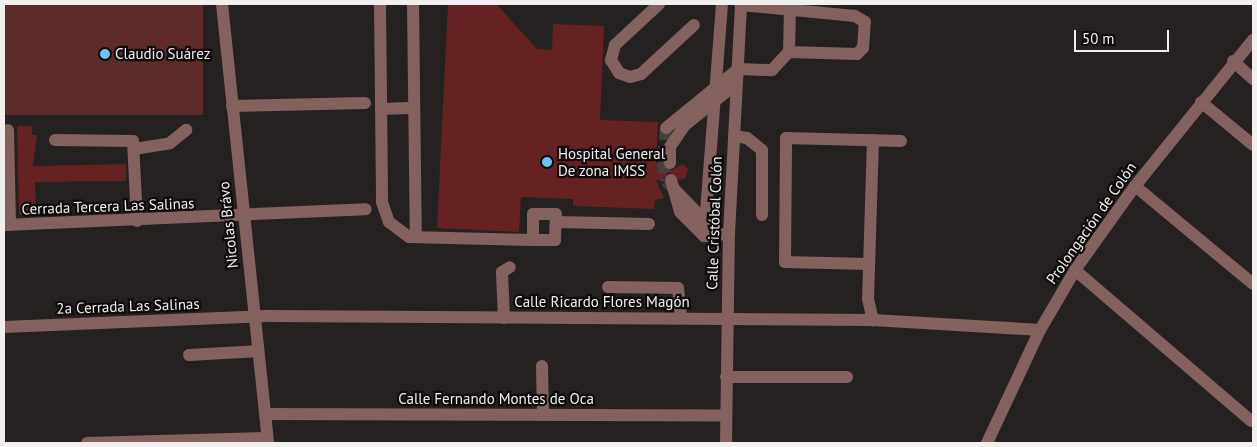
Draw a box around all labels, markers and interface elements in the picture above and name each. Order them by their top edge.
scale bar [1077,20,1172,52]
text: 50 m [1082,29,1115,48]
place label: Claudio Suárez [115,45,210,63]
marker: Claudio Suárez [99,48,111,60]
place label: Hospital General De zona IMSS [558,144,665,179]
marker: Hospital General De zona IMSS [540,155,554,169]
street label: Calle Cristóbal Colón [703,156,725,290]
street label: Prolongación de Colón [1042,159,1140,287]
street label: Nicolas Brávo [214,181,242,269]
street label: Cerrada Tercera Las Salinas [21,194,195,218]
street label: Calle Ricardo Flores Magón [514,293,690,311]
street label: 2a Cerrada Las Salinas [56,295,200,317]
street label: Calle Fernando Montes de Oca [398,390,594,408]

